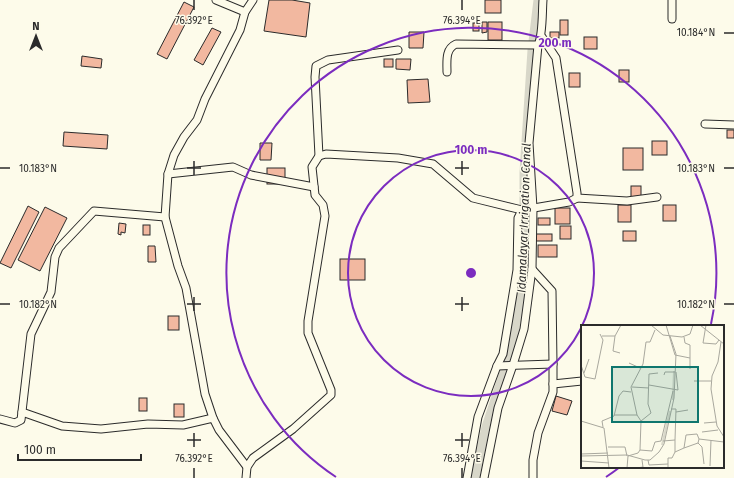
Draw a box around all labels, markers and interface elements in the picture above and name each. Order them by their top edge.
text: 76.392°E [175,15,213,27]
text: 76.394°E [443,15,481,27]
north arrow [16,16,56,56]
text: N [32,20,40,33]
text: 10.184°N [677,27,715,39]
text: 200 m [538,36,572,50]
text: 100 m [455,143,487,157]
water label: Idamalayar Irrigation Canal [514,143,534,293]
text: 10.183°N [19,163,57,175]
text: 10.183°N [677,163,715,175]
centre of rings [464,266,478,280]
text: 10.182°N [19,299,57,311]
text: 10.182°N [677,299,715,311]
inset map [581,325,724,468]
scale bar [18,436,141,462]
text: 100 m [24,443,56,457]
text: 76.392°E [175,453,213,465]
text: 76.394°E [443,453,481,465]

